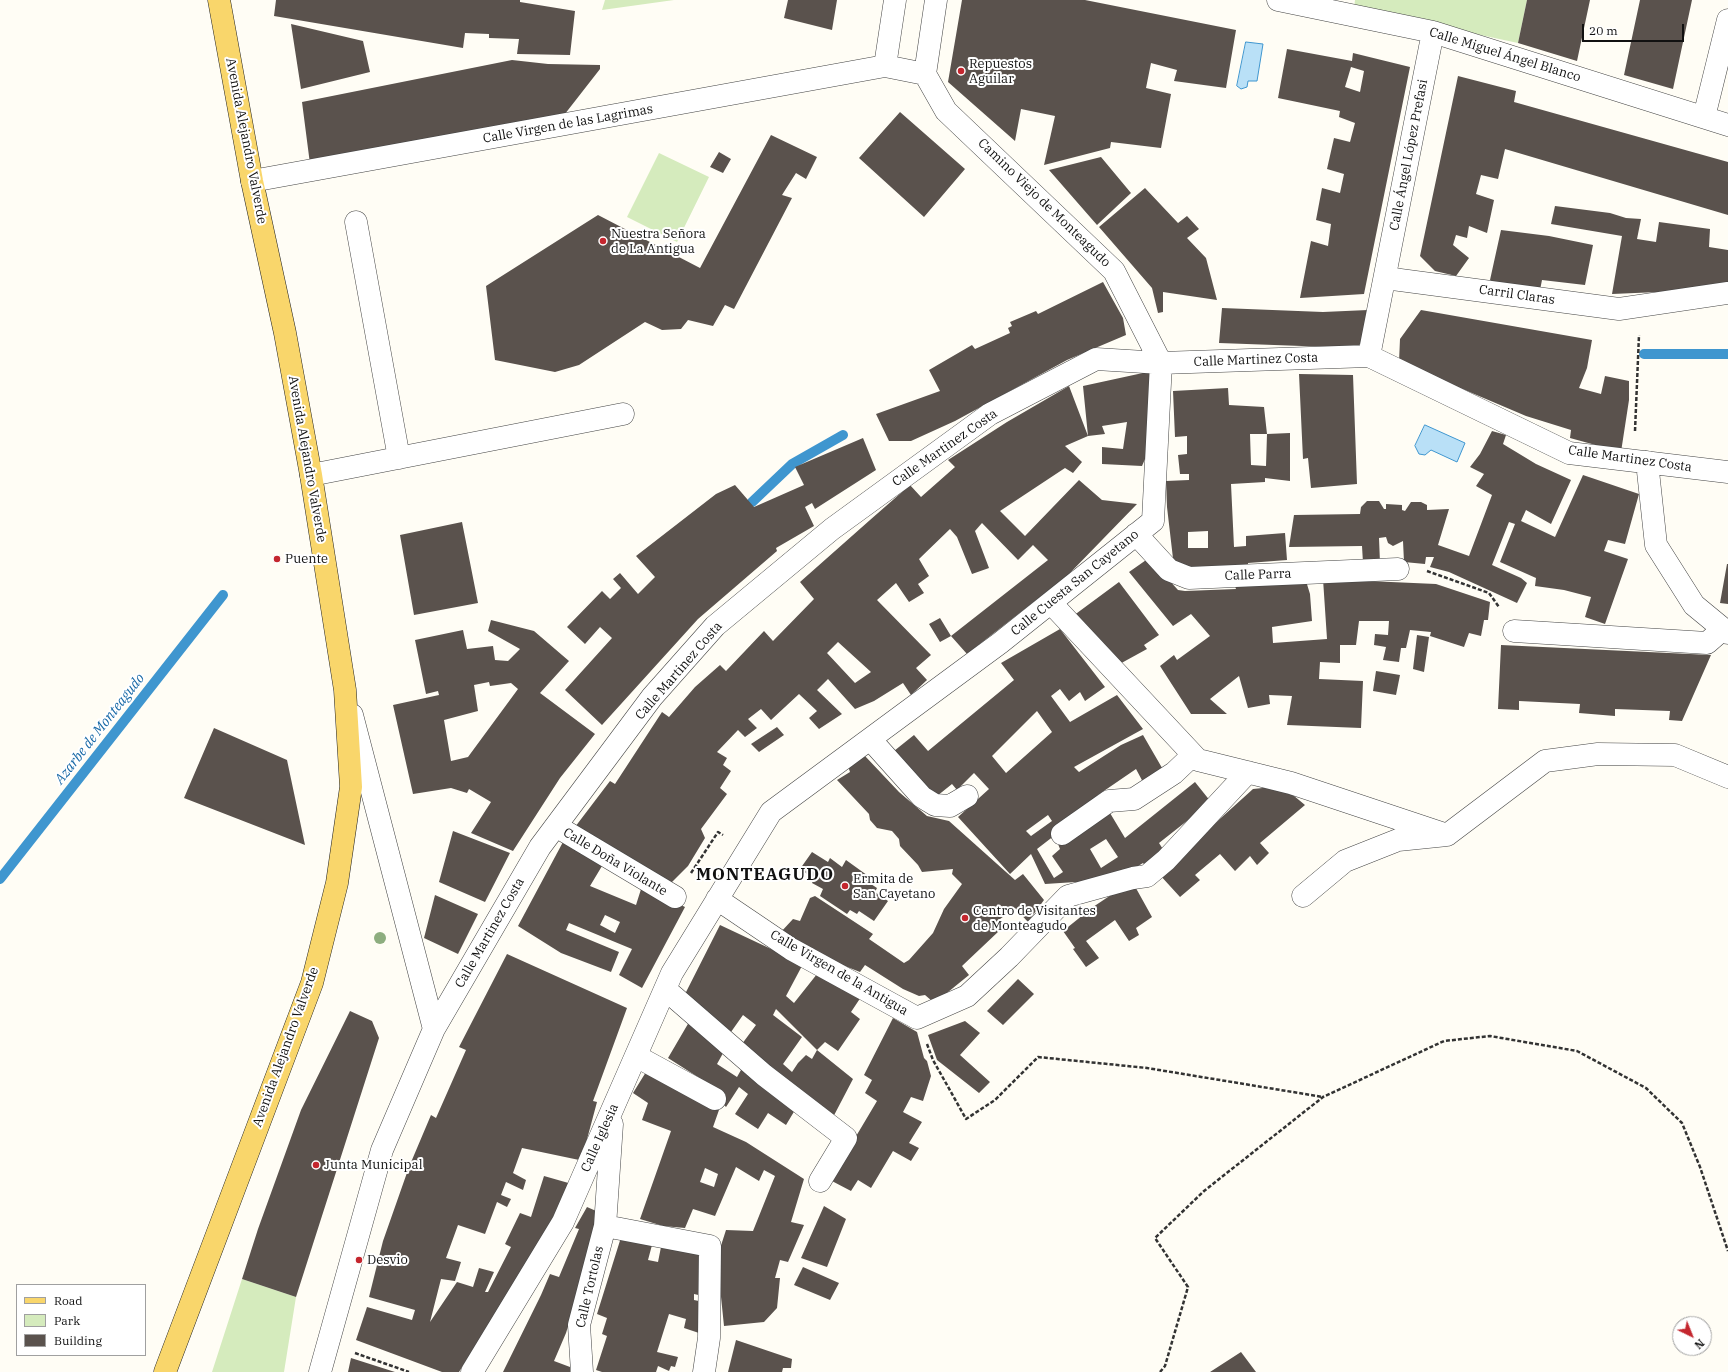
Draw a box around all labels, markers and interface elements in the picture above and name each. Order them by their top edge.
scale bar [1584,16,1686,42]
text: 20 m [1589,23,1618,38]
street label: Calle Miguel Ángel Blanco [1427,24,1583,86]
place label: Repuestos Aguilar [969,56,1032,87]
street label: Avenida Alejandro Valverde [222,57,270,225]
marker: Repuestos Aguilar [956,66,966,76]
street label: Calle Ángel López Prefasi [1387,78,1431,232]
street label: Calle Virgen de las Lagrimas [482,101,654,147]
street label: Camino Viejo de Monteagudo [974,135,1114,271]
place label: Nuestra Señora de La Antigua [611,226,706,257]
marker: Nuestra Señora de La Antigua [598,236,608,246]
street label: Carril Claras [1478,282,1556,308]
street label: Calle Martinez Costa [1193,350,1319,370]
street label: Avenida Alejandro Valverde [285,374,329,544]
street label: Calle Martinez Costa [889,406,1001,490]
street label: Calle Martinez Costa [1567,443,1693,475]
street label: Calle Cuesta San Cayetano [1008,527,1142,639]
place label: Puente [285,551,328,567]
marker: Puente [272,554,282,564]
street label: Calle Parra [1224,566,1292,584]
street label: Calle Martinez Costa [632,619,726,723]
water label: Azarbe de Monteagudo [52,670,148,788]
street label: Calle Doña Violante [560,825,670,899]
district label: MONTEAGUDO [696,865,834,885]
place label: Ermita de San Cayetano [853,871,935,902]
street label: Calle Martinez Costa [452,875,528,991]
marker: Ermita de San Cayetano [840,881,850,891]
place label: Centro de Visitantes de Monteagudo [973,903,1096,934]
marker: Centro de Visitantes de Monteagudo [960,913,970,923]
street label: Calle Virgen de la Antigua [767,927,911,1019]
street label: Avenida Alejandro Valverde [250,965,322,1129]
street label: Calle Iglesia [578,1101,622,1175]
place label: Junta Municipal [324,1157,423,1173]
marker: Junta Municipal [311,1160,321,1170]
street label: Calle Tortolas [573,1245,607,1329]
place label: Desvio [367,1252,408,1268]
marker: Desvio [354,1255,364,1265]
legend [16,1284,146,1356]
text: Road [54,1293,83,1308]
text: Park [54,1313,80,1328]
north arrow [1672,1316,1712,1356]
text: Building [54,1333,102,1348]
text: N [1692,1336,1707,1352]

